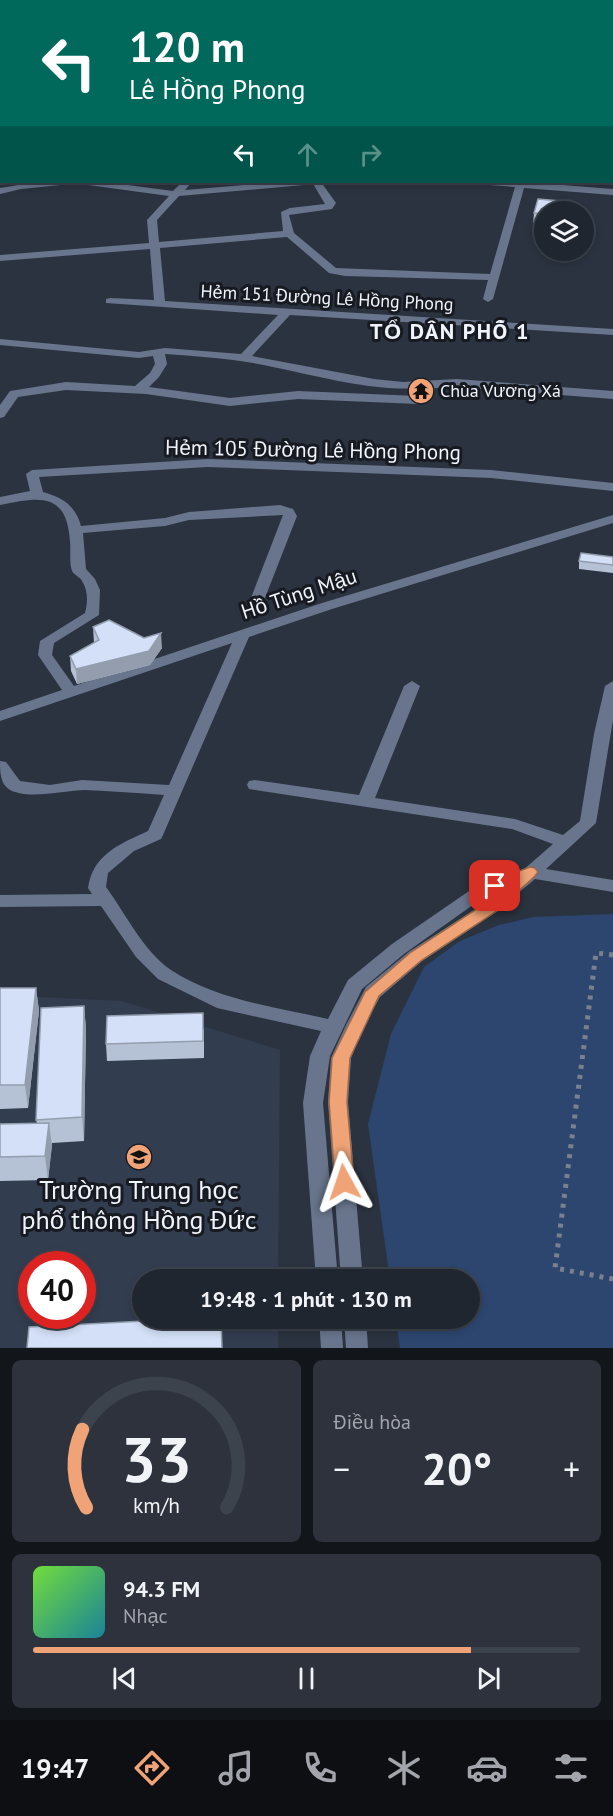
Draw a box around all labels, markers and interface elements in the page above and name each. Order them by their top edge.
text: 120 m [129,19,245,74]
icon: left [30,24,108,102]
text: Lê Hồng Phong [129,72,306,106]
icon: left [228,138,261,171]
icon: ahead [291,138,324,171]
icon: right [354,138,387,171]
map controls [534,201,594,261]
button: layers [534,201,594,261]
street label: Hẻm 151 Đường Lê Hồng Phong [200,279,454,316]
district label: TỔ DÂN PHỐ 1 [370,317,530,345]
temple icon: Chùa Vương Xá [406,376,436,406]
place label: Chùa Vương Xá [440,379,561,402]
street label: Hẻm 105 Đường Lê Hồng Phong [165,433,461,466]
street label: Hồ Tùng Mậu [238,562,360,625]
pin [469,860,520,911]
icon: arrive [478,869,511,902]
school or university icon: Trường Trung học phổ thông Hồng Đức [124,1142,154,1172]
position arrow [312,1150,376,1214]
place label: Trường Trung học phổ thông Hồng Đức [21,1173,257,1236]
speed limit sign: 40 [18,1251,96,1329]
text: 19:48 · 1 phút · 130 m [200,1285,412,1313]
text: Điều hòa [334,1409,411,1435]
text: 33 [121,1418,192,1499]
text: 20° [421,1439,492,1497]
text: − [334,1447,350,1490]
text: + [563,1447,580,1490]
text: km/h [133,1491,180,1519]
text: 94.3 FM [123,1575,200,1603]
text: Nhạc [123,1603,168,1629]
icon: previous [108,1662,141,1695]
icon: pause [290,1662,323,1695]
icon: next [472,1662,505,1695]
icon: directions [131,1747,173,1789]
icon: music [215,1747,257,1789]
icon: phone [299,1747,341,1789]
icon: climate [383,1747,425,1789]
icon: car [466,1747,508,1789]
icon: filters [550,1747,592,1789]
text: 19:47 [21,1751,89,1785]

